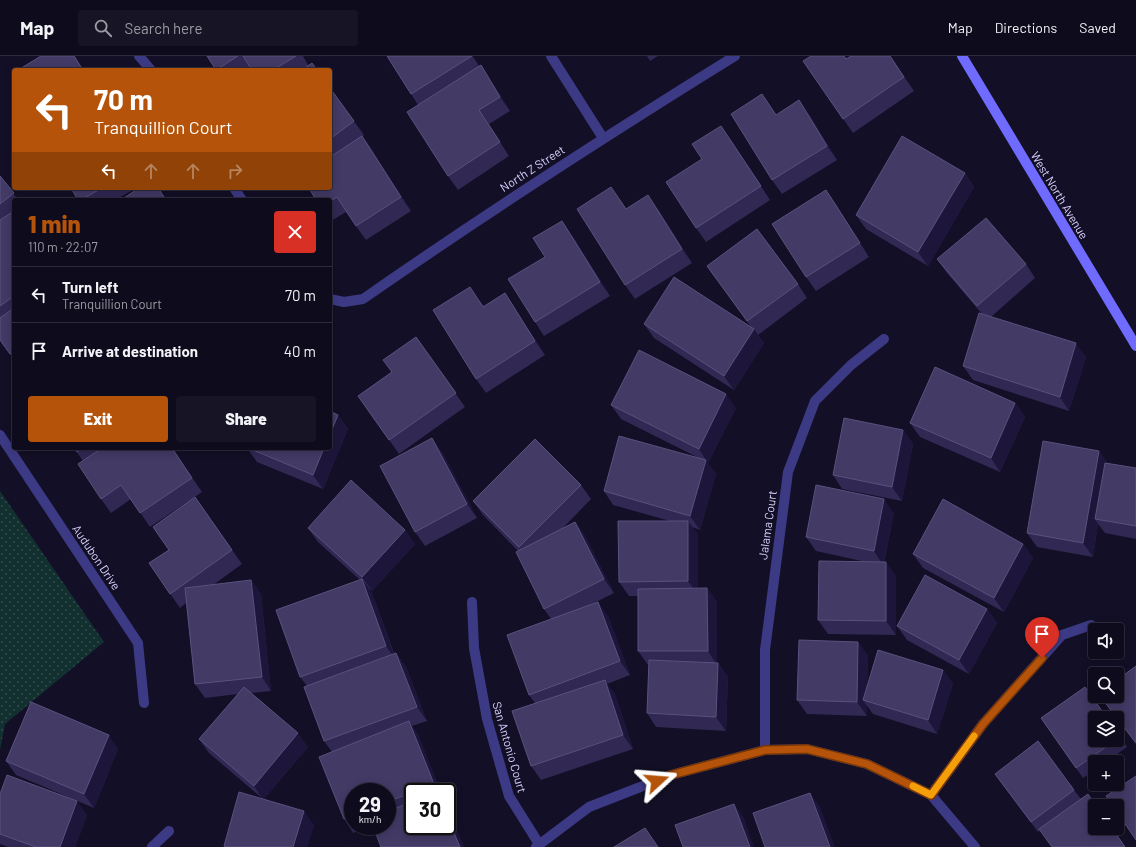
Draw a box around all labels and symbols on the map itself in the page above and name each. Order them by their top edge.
street label: North Z Street [497,142,567,194]
street label: West North Avenue [1028,149,1092,241]
street label: Jalama Court [755,490,779,560]
street label: Audubon Drive [70,522,124,592]
pin [1025,617,1059,658]
street label: San Antonio Court [490,700,530,794]
position arrow [636,760,678,802]
speed limit sign: 30 [404,783,456,835]

